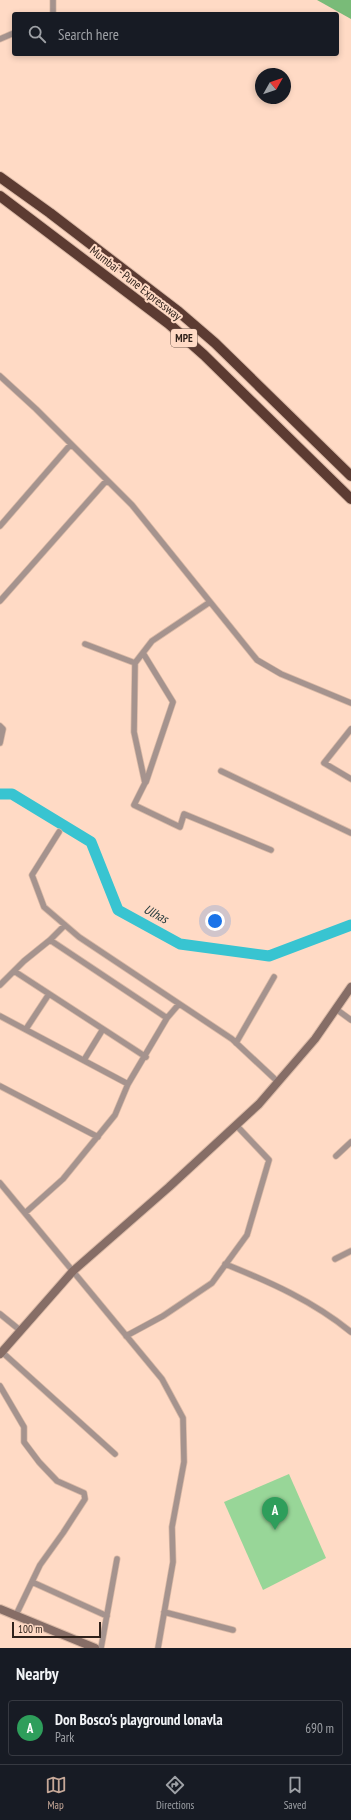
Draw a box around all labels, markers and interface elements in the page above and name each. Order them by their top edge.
search box [12,12,339,56]
icon: search [26,23,48,45]
text: Search here [58,25,119,44]
north arrow [255,68,291,104]
street label: Mumbai - Pune Expressway [87,243,185,324]
road number: MPE [171,329,197,347]
water label: Ulhas [141,901,172,928]
your location [205,911,225,931]
pin: A [262,1497,288,1530]
scale bar [12,1620,101,1639]
text: 100 m [18,1622,42,1636]
text: Nearby [16,1663,59,1685]
text: Don Bosco's playground lonavla [55,1710,223,1729]
text: A [27,1720,33,1737]
text: 690 m [305,1720,334,1737]
text: Park [55,1729,74,1746]
tab: Map [45,1774,67,1812]
tab: Directions [156,1774,194,1812]
tab: Saved [284,1774,306,1812]

